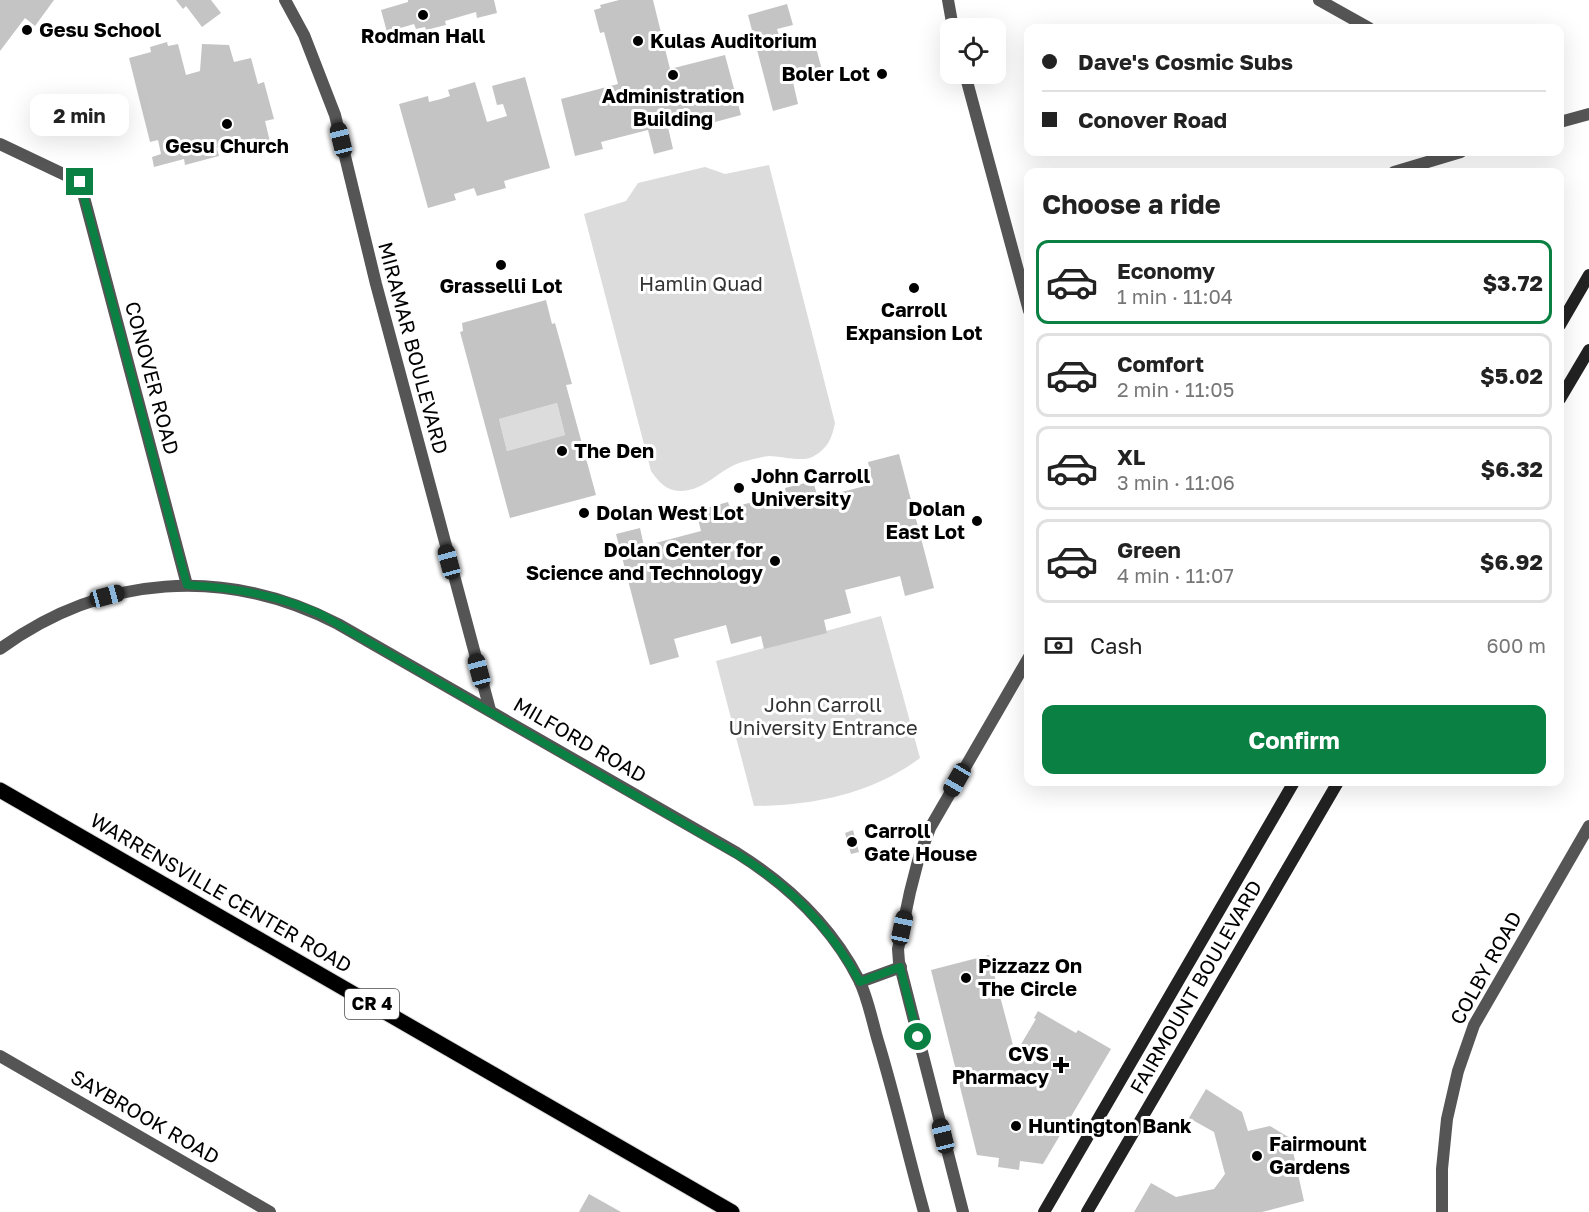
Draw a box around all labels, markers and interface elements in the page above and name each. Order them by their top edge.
marker: Rodman Hall [416,8,430,22]
place label: Gesu School [39,17,162,41]
map controls [940,18,1006,84]
button: locate [940,18,1006,84]
marker: Gesu School [20,23,34,37]
place label: Rodman Hall [361,23,485,47]
place label: Kulas Auditorium [650,28,817,52]
marker: Kulas Auditorium [631,34,645,48]
text: Dave's Cosmic Subs [1078,48,1293,75]
place label: Boler Lot [781,61,870,85]
marker: Boler Lot [875,67,889,81]
marker: Administration Building [666,68,680,82]
place label: Administration Building [602,83,744,130]
callout: 2 min [31,95,130,137]
text: 2 min [53,103,106,127]
text: Conover Road [1078,106,1227,133]
marker: Gesu Church [220,117,234,131]
car [328,120,354,160]
place label: Gesu Church [165,133,289,157]
route end [66,168,93,195]
text: Choose a ride [1042,188,1221,220]
street label: MIRAMAR BOULEVARD [374,239,454,457]
icon: car [1045,255,1099,309]
text: Economy [1117,257,1215,284]
marker: Grasselli Lot [494,258,508,272]
text: $3.72 [1482,269,1543,296]
park label: Hamlin Quad [639,271,763,295]
place label: Grasselli Lot [439,273,563,297]
marker: Carroll Expansion Lot [907,281,921,295]
text: 1 min · 11:04 [1117,284,1233,308]
place label: Carroll Expansion Lot [845,297,983,344]
street label: CONOVER ROAD [121,299,185,457]
icon: car [1045,348,1099,402]
text: Comfort [1117,350,1204,377]
text: $5.02 [1480,362,1543,389]
text: 2 min · 11:05 [1117,377,1234,401]
place label: The Den [574,438,654,462]
icon: car [1045,441,1099,495]
text: XL [1117,443,1145,470]
marker: The Den [555,444,569,458]
text: $6.32 [1480,455,1543,482]
place label: John Carroll University [751,463,870,510]
text: 3 min · 11:06 [1117,470,1235,494]
marker: John Carroll University [732,481,746,495]
place label: Dolan East Lot [886,496,965,543]
place label: Dolan West Lot [596,500,744,524]
marker: Dolan West Lot [577,506,591,520]
marker: Dolan East Lot [970,514,984,528]
icon: car [1045,534,1099,588]
text: Green [1117,536,1181,563]
place label: Dolan Center for Science and Technology [526,537,763,584]
car [436,542,462,582]
text: $6.92 [1480,548,1543,575]
marker: Dolan Center for Science and Technology [768,554,782,568]
text: 4 min · 11:07 [1117,563,1234,587]
car [87,583,127,609]
icon: cash [1042,629,1075,662]
text: Cash [1090,632,1143,659]
text: 600 m [1486,633,1546,657]
car [466,651,492,691]
street label: MILFORD ROAD [510,691,651,787]
park label: John Carroll University Entrance [728,692,918,739]
button: Confirm [1042,705,1546,774]
car [940,760,974,800]
street label: WARRENSVILLE CENTER ROAD [87,807,356,977]
place label: Carroll Gate House [864,818,977,865]
marker: Carroll Gate House [845,835,859,849]
street label: FAIRMOUNT BOULEVARD [1124,876,1266,1097]
street label: COLBY ROAD [1444,907,1526,1028]
car [889,909,915,947]
place label: Pizzazz On The Circle [978,953,1082,1000]
marker: Pizzazz On The Circle [959,971,973,985]
road number: CR 4 [345,989,399,1019]
route start [904,1023,931,1050]
place label: CVS Pharmacy [952,1041,1049,1088]
marker: CVS Pharmacy [1054,1058,1068,1072]
street label: SAYBROOK ROAD [67,1064,224,1168]
place label: Huntington Bank [1028,1113,1192,1137]
car [930,1116,956,1156]
marker: Huntington Bank [1009,1119,1023,1133]
place label: Fairmount Gardens [1269,1131,1367,1178]
marker: Fairmount Gardens [1250,1149,1264,1163]

